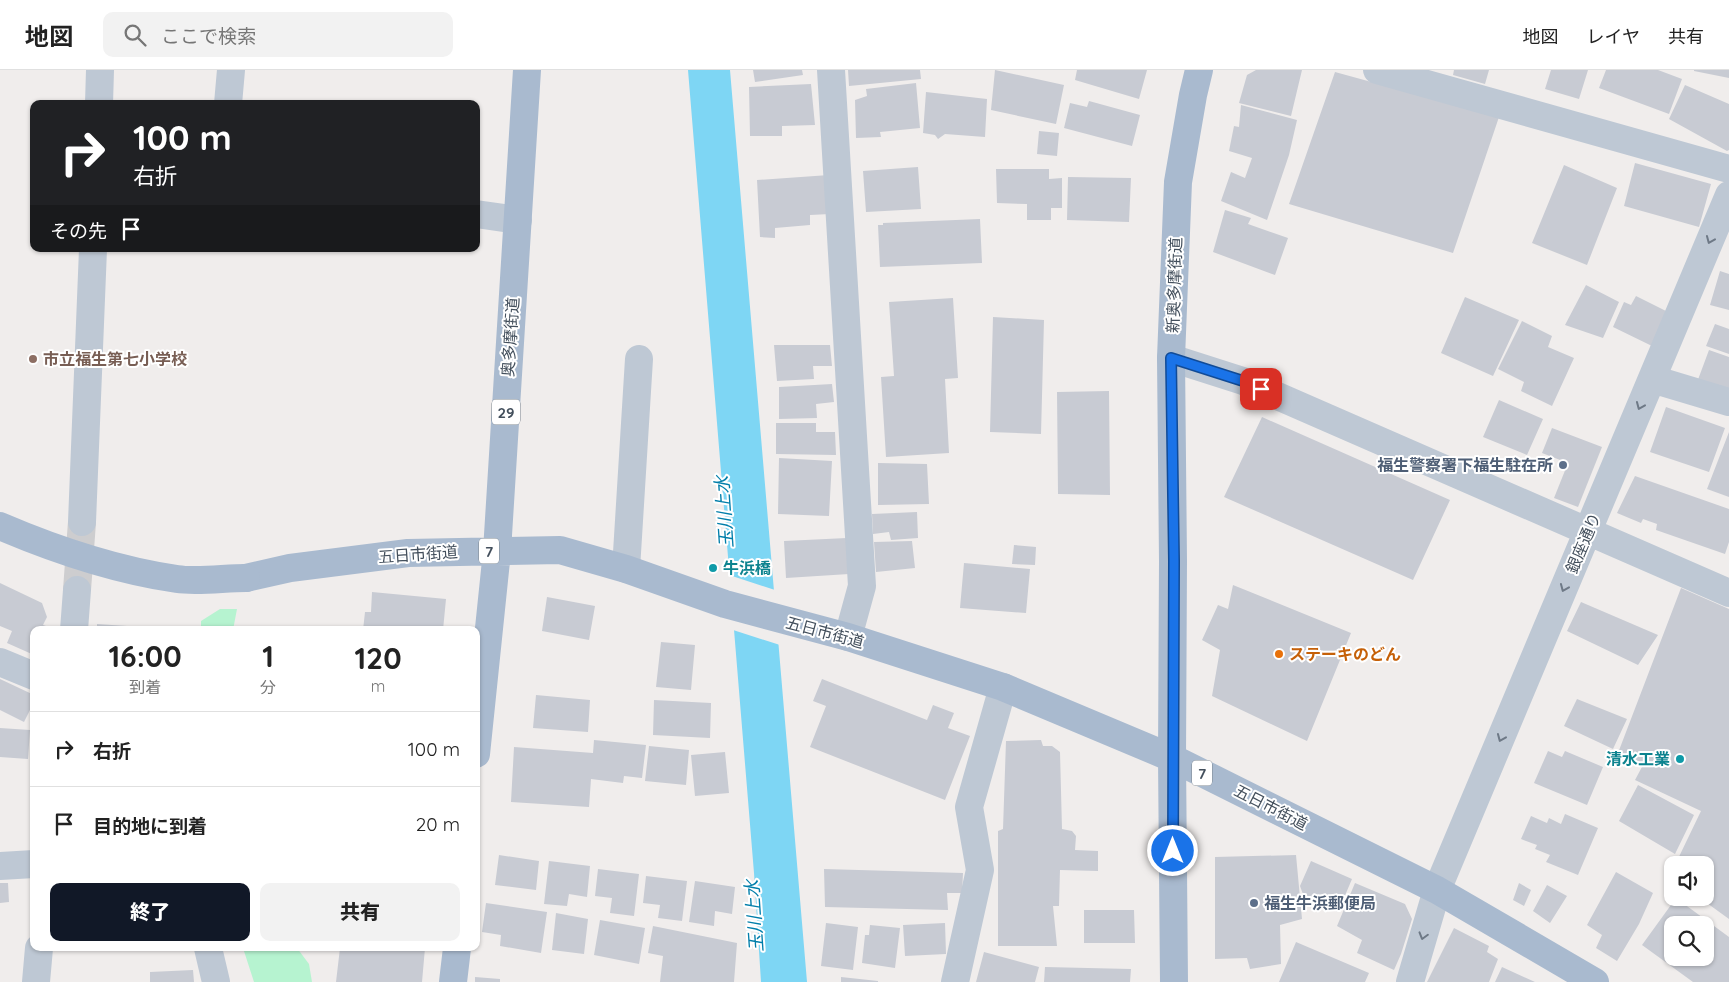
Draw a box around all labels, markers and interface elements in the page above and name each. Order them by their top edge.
search box [103,12,453,57]
text: 地図 [25,21,73,51]
icon: search [121,21,149,49]
text: ここで検索 [161,24,256,48]
text: 地図 [1523,25,1559,48]
text: レイヤ [1587,25,1640,48]
text: 共有 [1668,25,1704,48]
text: 100 m [133,115,232,159]
icon: right [50,120,115,185]
text: 右折 [133,162,177,190]
icon: arrive [117,215,145,243]
text: その先 [50,219,107,243]
one-way arrow [1706,235,1717,244]
street label: 新奥多摩街道 [1162,237,1186,333]
street label: 奥多摩街道 [497,296,523,378]
place label: 市立福生第七小学校 [43,349,187,369]
marker: 市立福生第七小学校 [27,353,39,365]
pin [1240,368,1282,410]
icon: arrive [1247,375,1275,403]
road number: 29 [492,400,520,424]
one-way arrow [1636,401,1647,410]
place label: 福生警察署下福生駐在所 [1377,455,1553,475]
marker: 福生警察署下福生駐在所 [1557,459,1569,471]
water label: 玉川上水 [710,473,738,549]
street label: 銀座通り [1561,510,1605,576]
road number: 7 [479,538,499,564]
street label: 五日市街道 [377,541,459,567]
place label: 牛浜橋 [723,558,771,578]
marker: 牛浜橋 [707,562,719,574]
one-way arrow [1559,583,1570,592]
street label: 五日市街道 [784,612,866,652]
text: 16:00 [108,637,182,675]
text: 1 [262,637,274,675]
text: 120 [354,639,402,677]
place label: ステーキのどん [1289,644,1401,664]
marker: ステーキのどん [1273,648,1285,660]
text: m [371,676,385,696]
text: 到着 [129,677,161,697]
text: 分 [260,677,276,697]
one-way arrow [1496,733,1507,742]
icon: right [50,735,78,763]
text: 100 m [408,737,460,761]
text: 右折 [93,739,131,763]
place label: 清水工業 [1606,749,1670,769]
marker: 清水工業 [1674,753,1686,765]
road number: 7 [1192,760,1212,786]
street label: 五日市街道 [1231,780,1311,834]
icon: arrive [50,810,78,838]
text: 20 m [416,812,460,836]
text: 目的地に到着 [93,814,207,838]
position arrow [1146,824,1198,876]
map controls [1664,856,1714,966]
button: sound [1664,856,1714,906]
water label: 玉川上水 [740,877,768,953]
button: 終了 [50,883,250,941]
button: 共有 [260,883,460,941]
place label: 福生牛浜郵便局 [1264,893,1376,913]
marker: 福生牛浜郵便局 [1248,897,1260,909]
button: search [1664,916,1714,966]
one-way arrow [1419,931,1429,940]

